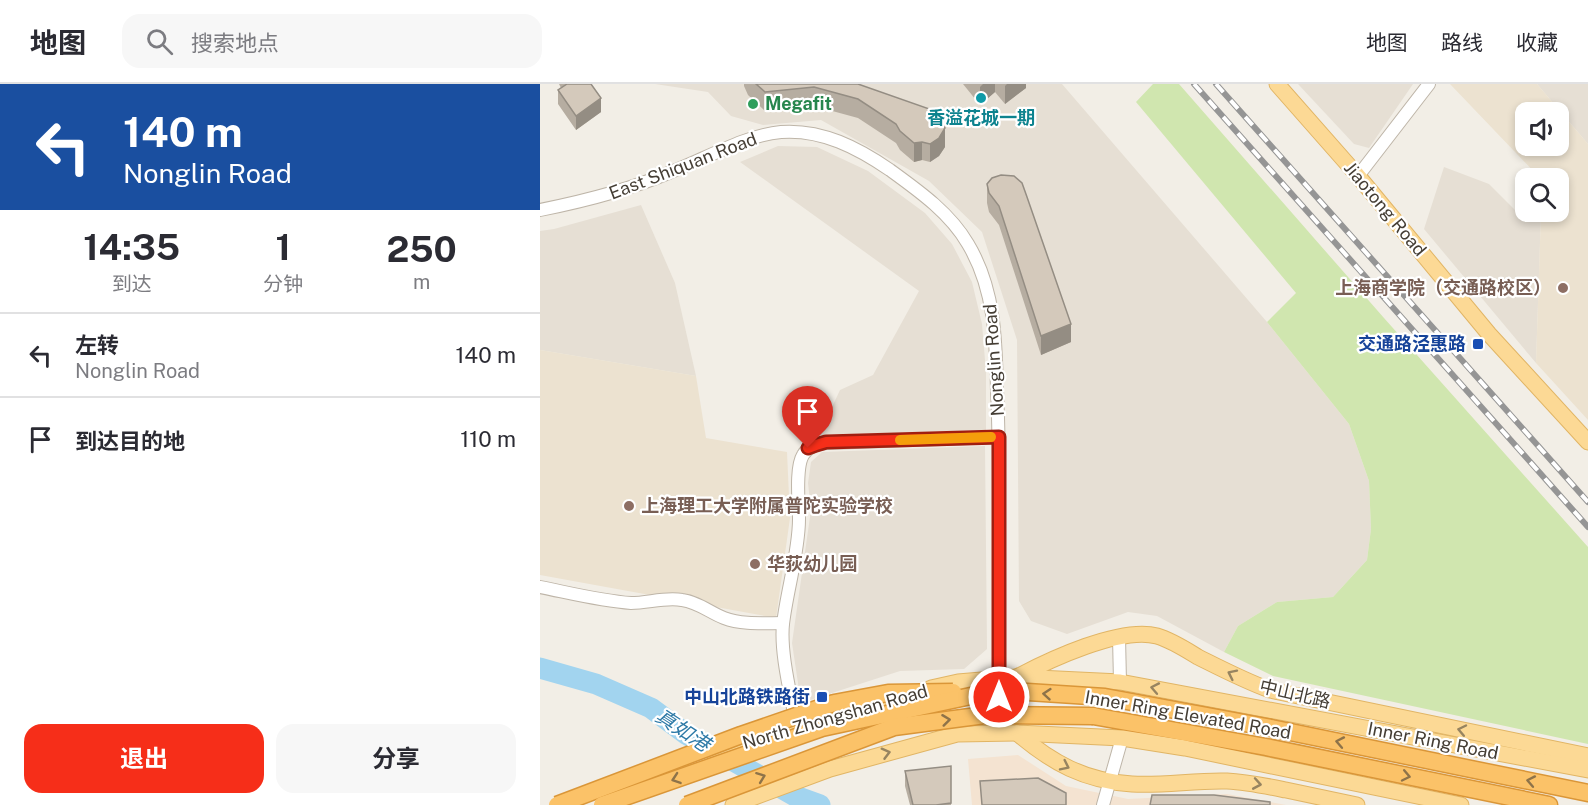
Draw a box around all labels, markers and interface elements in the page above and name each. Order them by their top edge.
search box [122,14,542,68]
icon: search [143,25,176,58]
text: 地图 [30,26,86,59]
text: 搜索地点 [191,30,279,56]
text: 地图 [1366,30,1408,55]
text: 路线 [1441,30,1483,55]
text: 收藏 [1516,30,1558,55]
marker: 香溢花城一期 [974,91,988,105]
place label: Megafit [765,93,832,114]
marker: Megafit [746,97,760,111]
map controls [1515,102,1569,222]
button: sound [1515,102,1569,156]
text: 140 m [123,107,243,156]
place label: 香溢花城一期 [927,107,1035,128]
icon: left [24,108,102,186]
street label: East Shiquan Road [606,128,760,203]
text: Nonglin Road [123,157,292,189]
street label: Jiaotong Road [1340,157,1431,260]
button: search [1515,168,1569,222]
text: 14:35 [83,226,180,268]
text: 1 [276,226,291,268]
text: 250 [386,228,457,270]
text: m [413,270,430,294]
text: 到达 [112,272,152,296]
text: 分钟 [263,272,303,296]
place label: 上海商学院（交通路校区） [1335,277,1551,298]
marker: 上海商学院（交通路校区） [1556,281,1570,295]
street label: Nonglin Road [979,303,1008,417]
text: 左转 [75,332,119,358]
place label: 交通路泾惠路 [1358,333,1466,354]
marker: 交通路泾惠路 [1471,337,1485,351]
icon: left [24,339,57,372]
text: 140 m [455,342,516,368]
text: Nonglin Road [75,359,200,383]
pin [782,386,833,448]
icon: arrive [791,395,824,428]
icon: arrive [24,423,57,456]
text: 110 m [460,426,516,452]
text: 到达目的地 [75,428,185,454]
place label: 上海理工大学附属普陀实验学校 [641,495,893,516]
marker: 上海理工大学附属普陀实验学校 [622,499,636,513]
place label: 华荻幼儿园 [767,553,857,574]
marker: 华荻幼儿园 [748,557,762,571]
position arrow [967,665,1031,729]
one-way arrow [1227,670,1238,682]
street label: 中山北路 [1258,675,1333,712]
street label: North Zhongshan Road [740,680,930,753]
one-way arrow [1150,683,1159,695]
place label: 中山北路铁路街 [684,686,810,707]
street label: Inner Ring Elevated Road [1083,686,1293,743]
one-way arrow [1043,687,1052,700]
marker: 中山北路铁路街 [815,690,829,704]
water label: 真如港 [651,704,717,758]
one-way arrow [942,714,951,727]
street label: Inner Ring Road [1366,718,1500,763]
button: 退出 [24,724,264,793]
button: 分享 [276,724,516,793]
one-way arrow [1457,724,1467,737]
one-way arrow [1335,736,1345,749]
one-way arrow [881,748,891,760]
one-way arrow [1059,759,1070,771]
one-way arrow [1401,768,1411,781]
one-way arrow [755,771,766,784]
one-way arrow [671,772,682,784]
one-way arrow [1526,775,1536,788]
one-way arrow [1252,778,1262,790]

